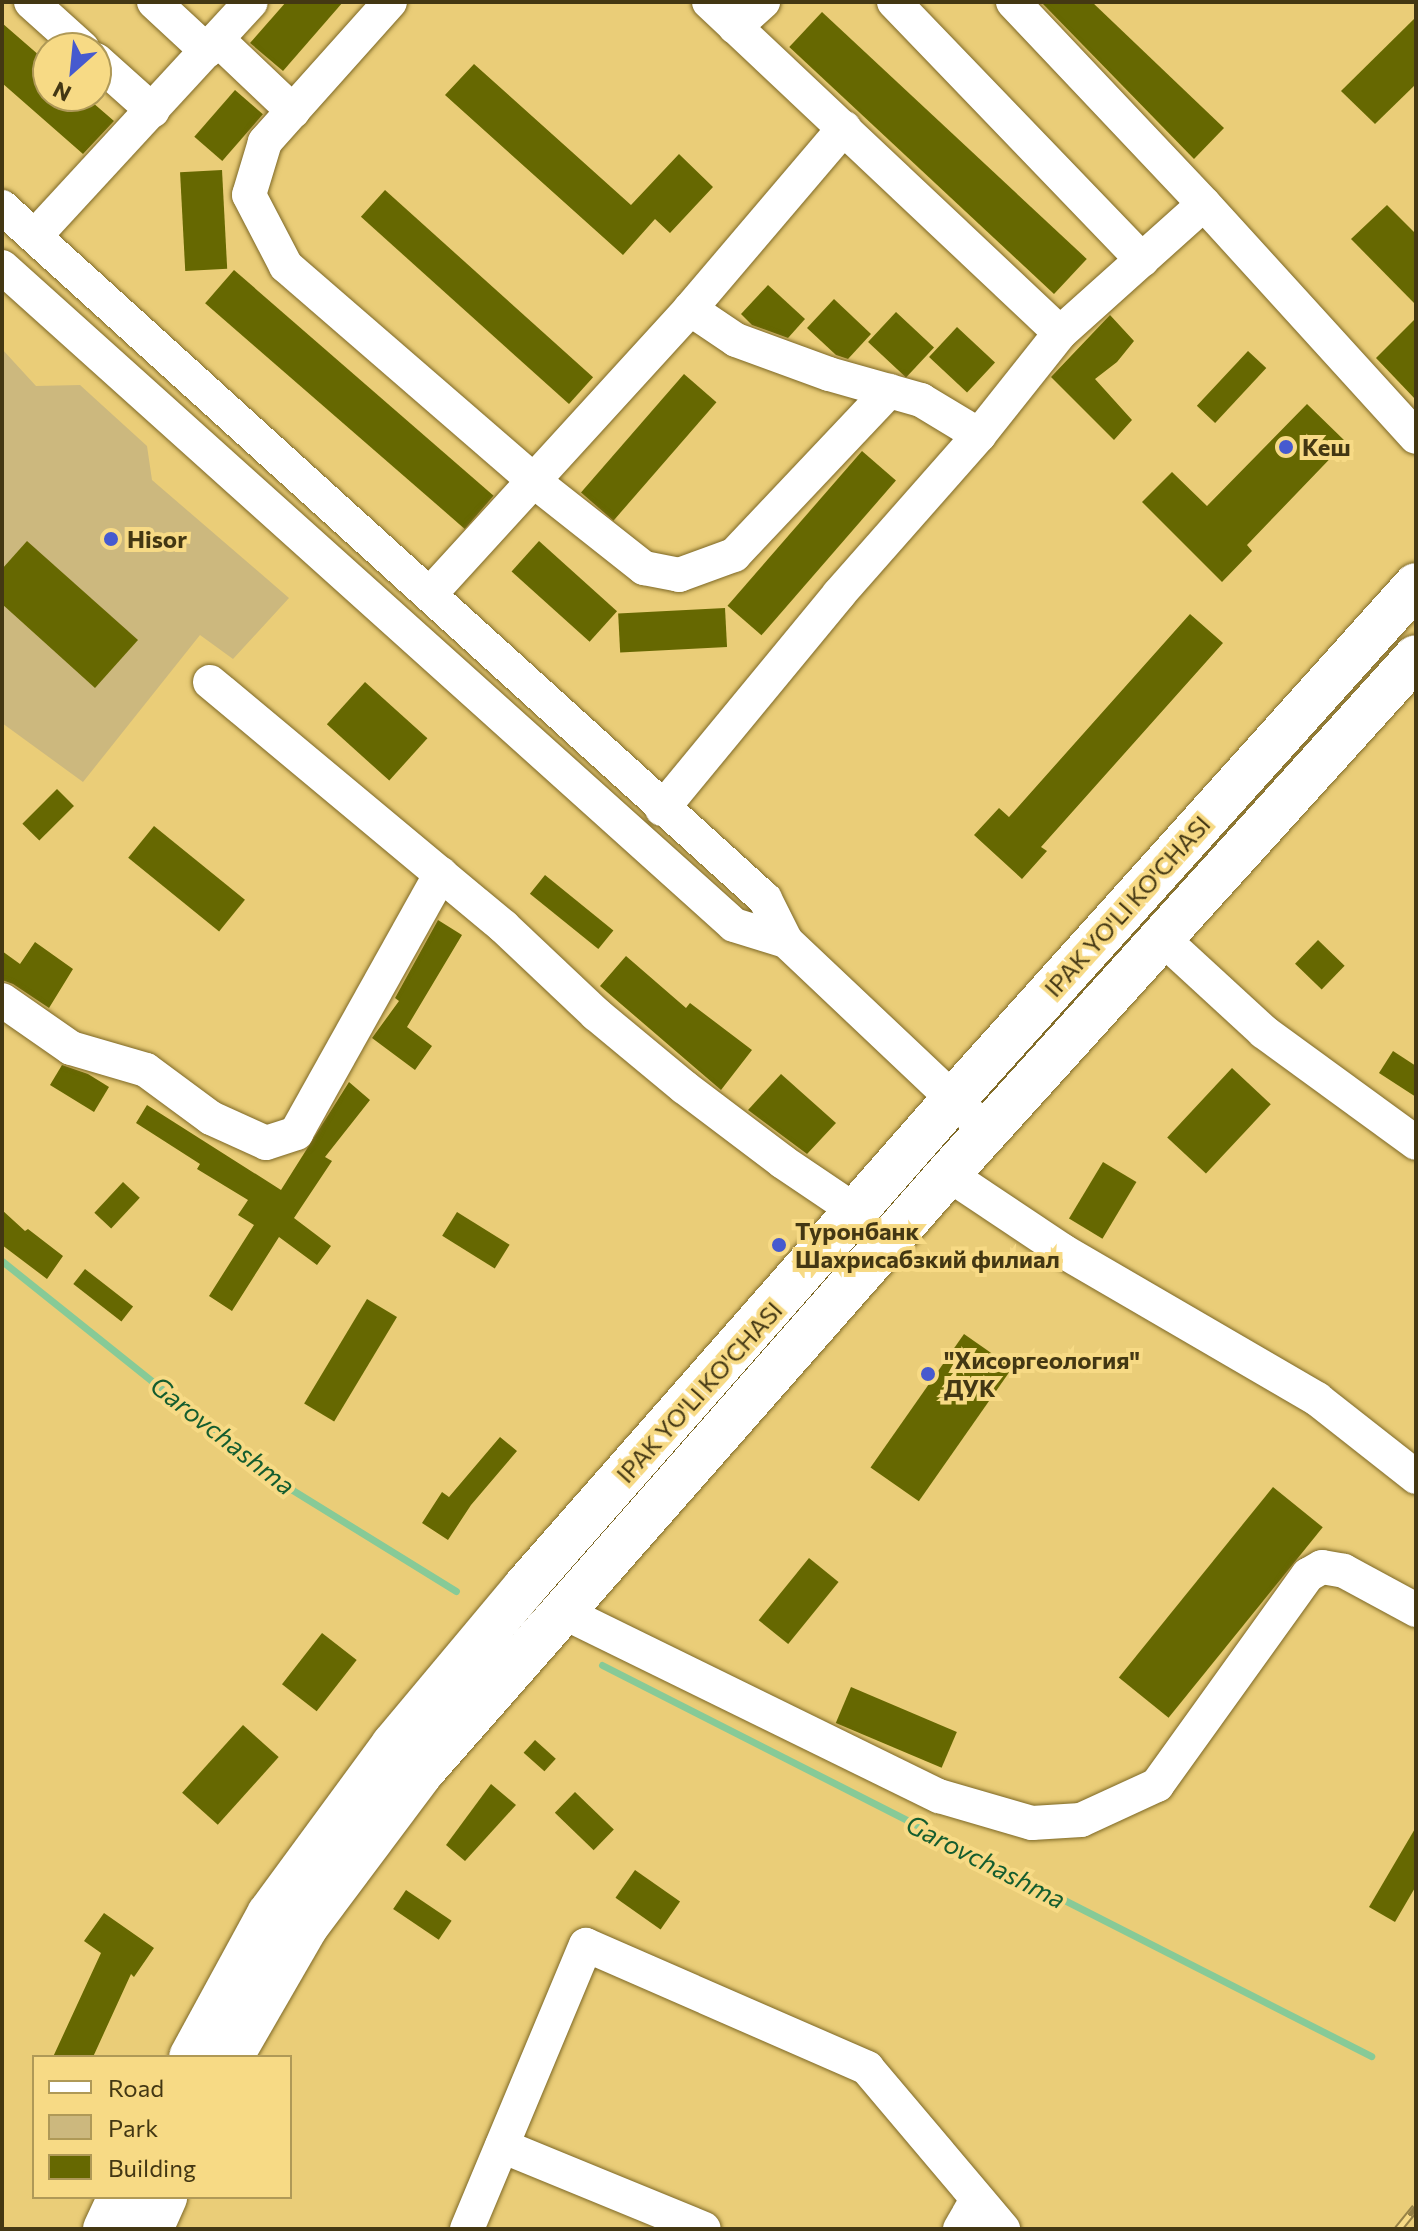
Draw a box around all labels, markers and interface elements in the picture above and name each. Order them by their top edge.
north arrow [32,32,112,112]
text: N [48,76,75,108]
place label: Кеш [1302,433,1351,461]
marker: Кеш [1277,438,1295,456]
place label: Hisor [127,525,187,553]
marker: Hisor [102,530,120,548]
street label: IPAK YO'LI KO'CHASI [1038,810,1216,1002]
place label: Туронбанк Шахрисабзкий филиал [795,1217,1060,1273]
marker: Туронбанк Шахрисабзкий филиал [770,1236,788,1254]
street label: IPAK YO'LI KO'CHASI [610,1296,788,1488]
place label: "Хисоргеология" ДУК [944,1346,1140,1402]
marker: "Хисоргеология" ДУК [919,1365,937,1383]
water label: Garovchashma [145,1369,301,1501]
water label: Garovchashma [901,1807,1071,1915]
legend [32,2055,292,2199]
text: Road [108,2073,164,2102]
text: Park [108,2113,158,2142]
text: Building [108,2153,196,2182]

